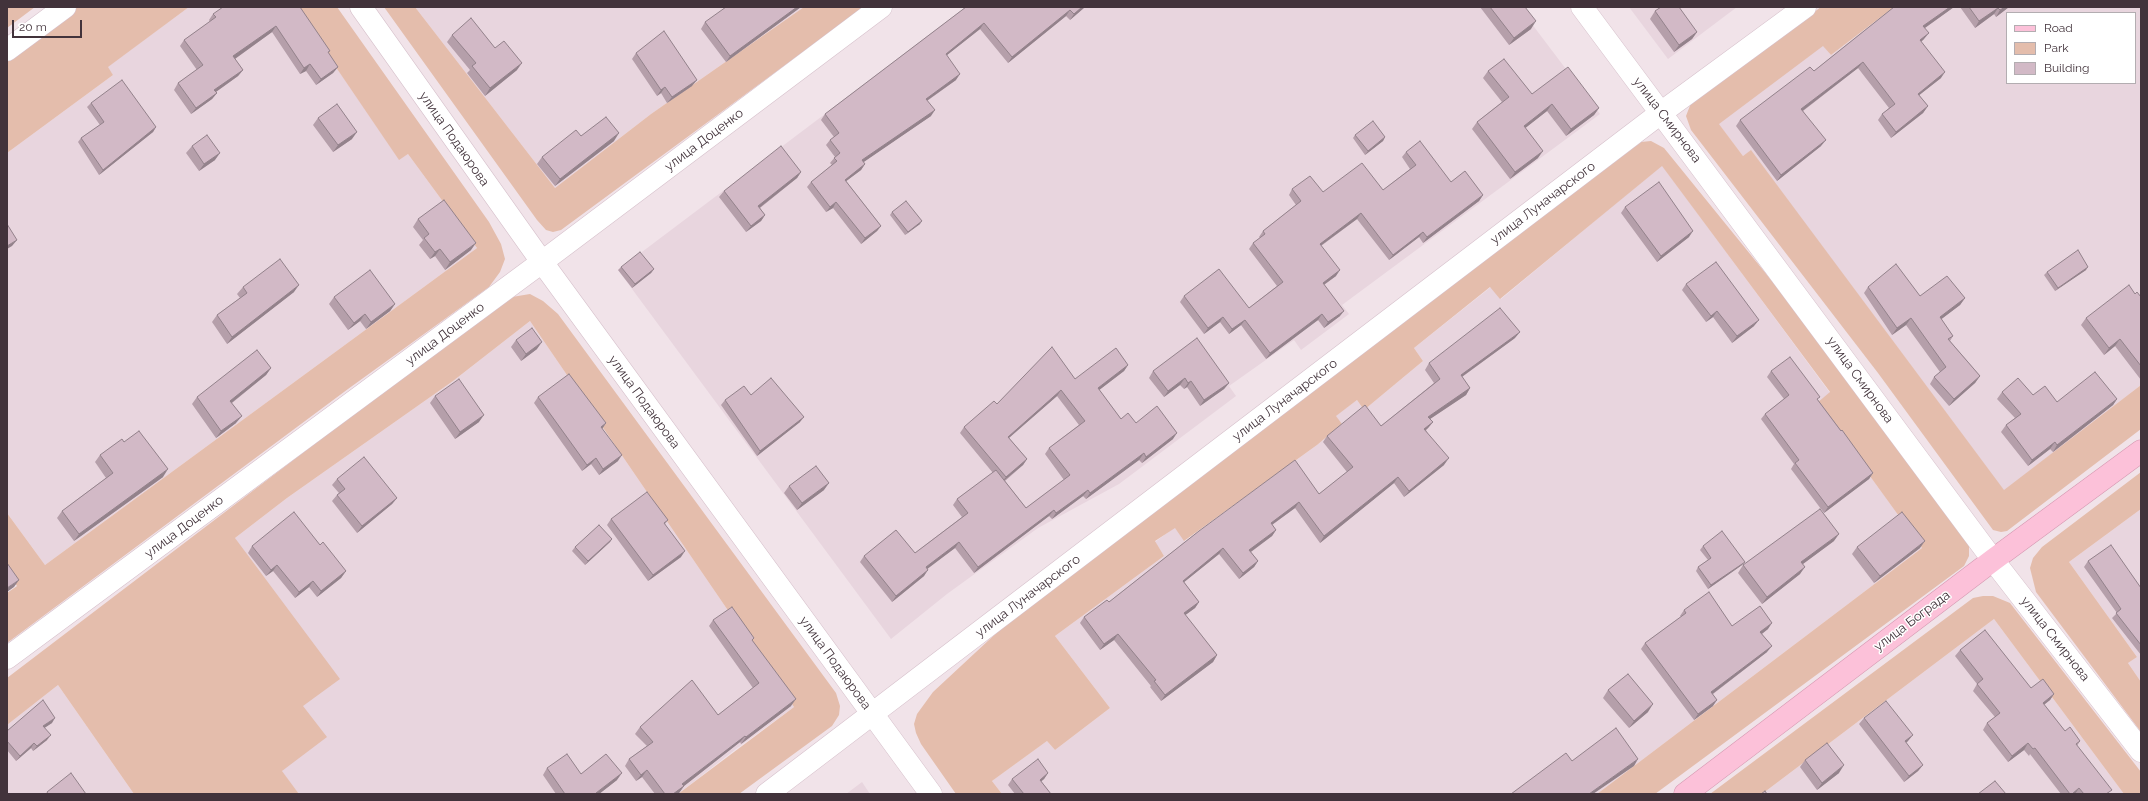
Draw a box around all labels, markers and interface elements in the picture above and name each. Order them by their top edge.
scale bar [14,12,84,38]
legend [2006,12,2136,84]
text: 20 m [19,20,47,34]
text: Road [2044,21,2073,35]
text: Park [2044,41,2069,55]
text: Building [2044,61,2090,75]
street label: улица Смирнова [1630,74,1704,166]
street label: улица Подаюрова [416,89,492,189]
street label: улица Доценко [662,105,746,175]
street label: улица Луначарского [1487,158,1599,248]
street label: улица Доценко [403,299,487,369]
street label: улица Смирнова [1823,334,1897,426]
street label: улица Подаюрова [605,352,683,452]
street label: улица Луначарского [1229,355,1341,445]
street label: улица Доценко [142,492,226,562]
street label: улица Луначарского [972,551,1084,641]
street label: улица Бограда [1871,587,1953,655]
street label: улица Смирнова [2017,594,2093,684]
street label: улица Подаюрова [796,613,874,713]

